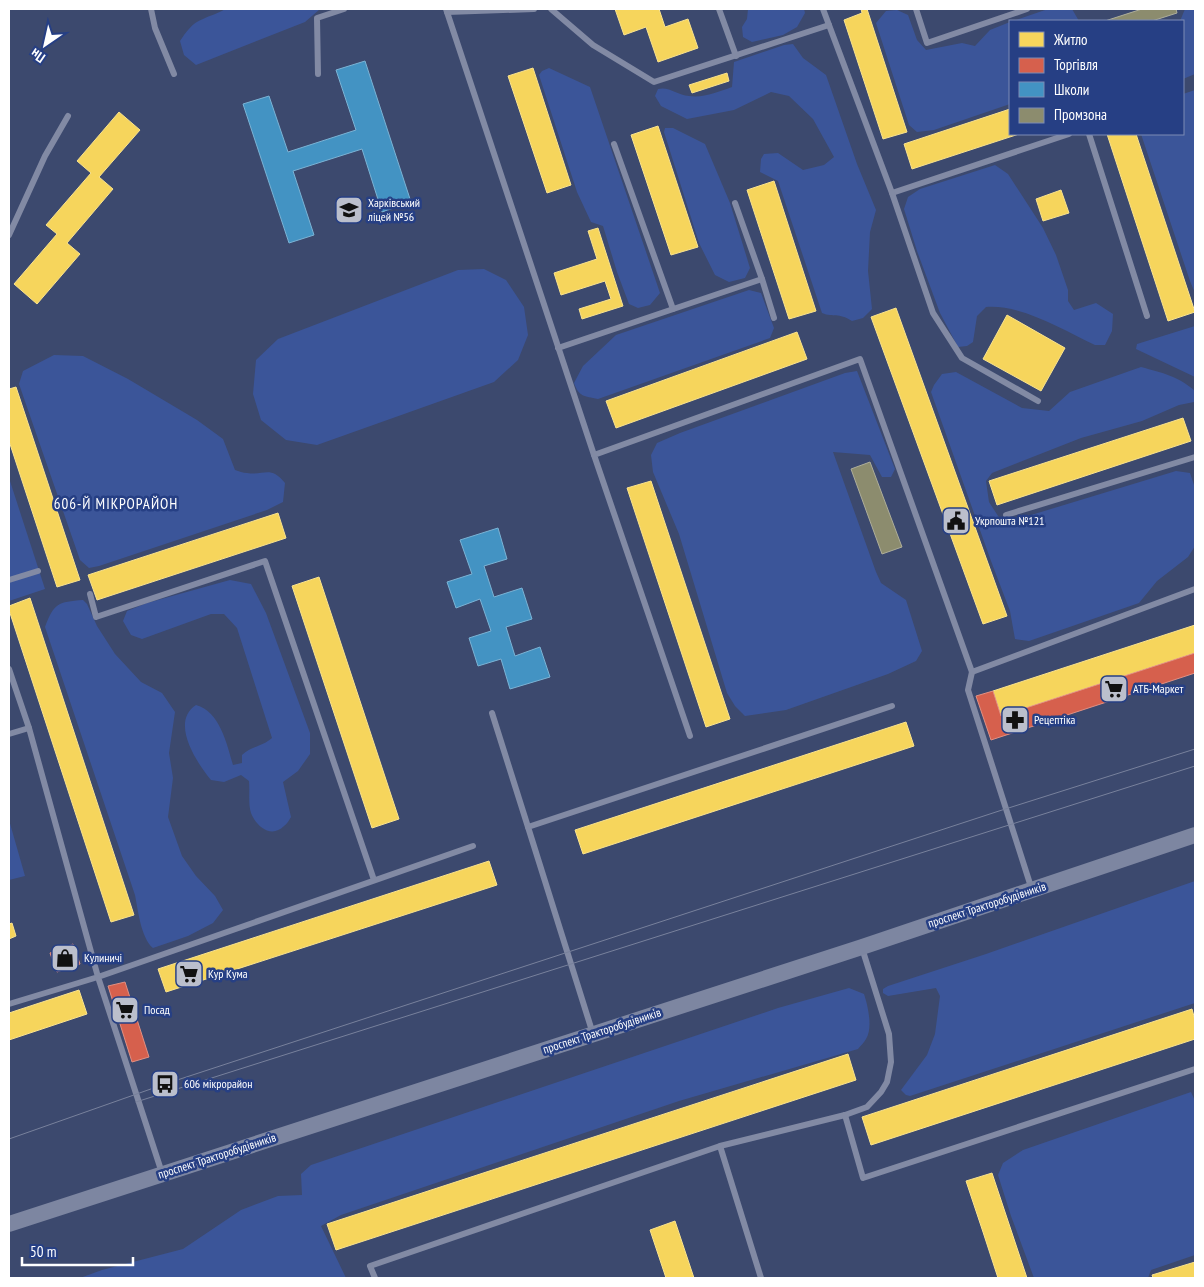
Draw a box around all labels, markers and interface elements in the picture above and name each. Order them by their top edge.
north arrow [20,20,70,70]
legend [1009,20,1184,135]
text: Житло [1053,30,1088,49]
text: Пн [27,45,48,67]
text: Торгівля [1054,55,1098,74]
text: Школи [1054,80,1089,99]
text: Промзона [1054,105,1107,124]
school or university icon: Харківський ліцей №56 [334,195,364,225]
place label: Харківський ліцей №56 [367,195,420,224]
district label: 606-Й МІКРОРАЙОН [54,494,178,513]
public building icon: Укрпошта №121 [941,506,971,536]
place label: Укрпошта №121 [975,513,1045,528]
supermarket icon: АТБ-Маркет [1099,674,1129,704]
place label: АТБ-Маркет [1133,681,1183,696]
pharmacy icon: Рецептіка [1000,705,1030,735]
place label: Рецептіка [1034,712,1076,727]
street label: проспект Тракторобудівників [926,878,1048,931]
shop icon: Кулиничі [50,943,80,973]
place label: Кулиничі [84,950,122,965]
supermarket icon: Кур Кума [174,959,204,989]
place label: Кур Кума [208,966,248,981]
supermarket icon: Посад [110,995,140,1025]
place label: Посад [144,1002,171,1017]
street label: проспект Тракторобудівників [541,1004,663,1057]
bus stop icon: 606 мікрорайон [150,1069,180,1099]
place label: 606 мікрорайон [184,1076,252,1091]
street label: проспект Тракторобудівників [156,1129,278,1182]
scale bar [22,1234,134,1266]
text: 50 m [30,1242,56,1261]

